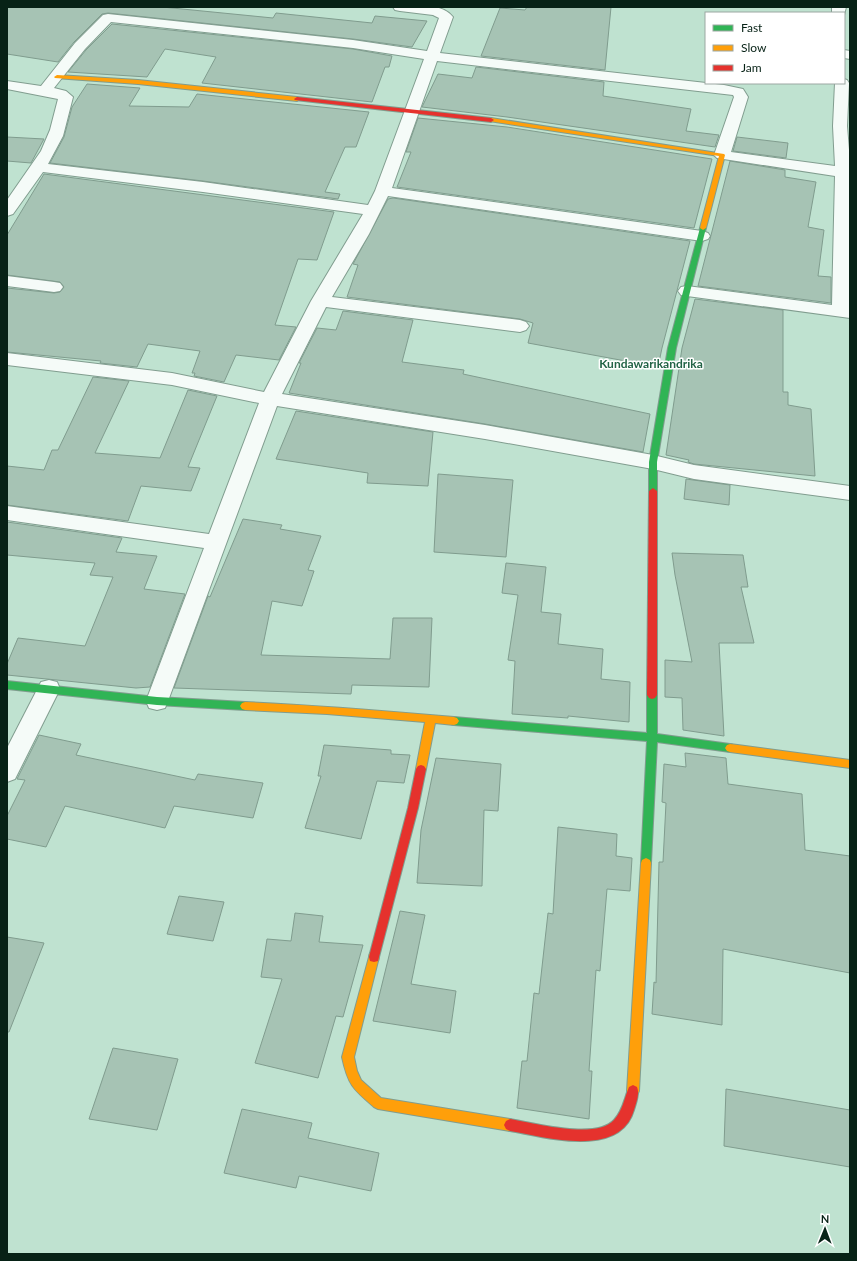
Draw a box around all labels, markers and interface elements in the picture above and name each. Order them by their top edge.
legend [705,12,845,84]
text: Fast [741,20,763,35]
text: Slow [741,40,767,55]
text: Jam [741,60,762,75]
district label: Kundawarikandrika [599,356,703,371]
north arrow [805,1209,845,1249]
text: N [821,1212,830,1225]

